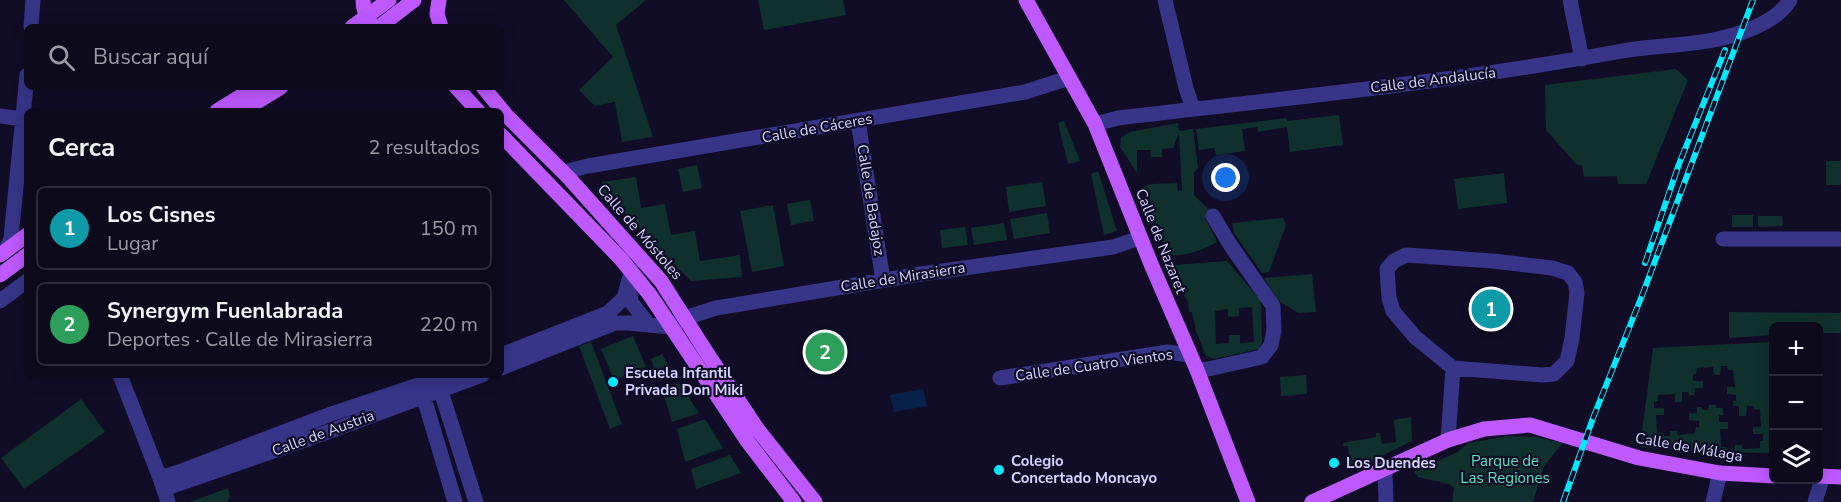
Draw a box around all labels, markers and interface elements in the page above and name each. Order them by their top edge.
search box [24,24,504,90]
icon: search [45,41,78,74]
text: Buscar aquí [93,42,208,72]
street label: Calle de Andalucía [1369,62,1497,98]
street label: Calle de Cáceres [760,108,874,148]
text: Cerca [48,130,115,165]
text: 2 resultados [369,134,480,161]
street label: Calle de Badajoz [852,143,890,257]
your location [1211,163,1240,192]
street label: Calle de Móstoles [593,180,687,284]
street label: Calle de Nazaret [1131,186,1191,297]
text: Los Cisnes [107,200,215,230]
text: 1 [64,215,76,242]
text: 150 m [420,215,478,242]
text: Lugar [107,230,158,257]
street label: Calle de Mirasierra [839,257,967,297]
pin: 1 [1472,286,1510,332]
text: Synergym Fuenlabrada [107,296,343,326]
text: 2 [64,311,76,338]
text: 220 m [420,311,478,338]
map controls [1769,322,1823,484]
button: + [1769,322,1823,376]
text: Deportes · Calle de Mirasierra [107,326,373,353]
pin: 2 [806,330,844,374]
street label: Calle de Cuatro Vientos [1014,344,1174,386]
place label: Escuela Infantil Privada Don Miki [625,363,743,400]
marker: Escuela Infantil Privada Don Miki [606,375,620,389]
button: − [1769,376,1823,430]
street label: Calle de Austria [269,405,377,461]
street label: Calle de Málaga [1634,428,1744,466]
button: layers [1769,430,1823,484]
place label: Colegio Concertado Moncayo [1011,451,1157,488]
park label: Parque de Las Regiones [1460,451,1550,488]
place label: Los Duendes [1346,453,1436,473]
marker: Los Duendes [1327,456,1341,470]
marker: Colegio Concertado Moncayo [992,463,1006,477]

